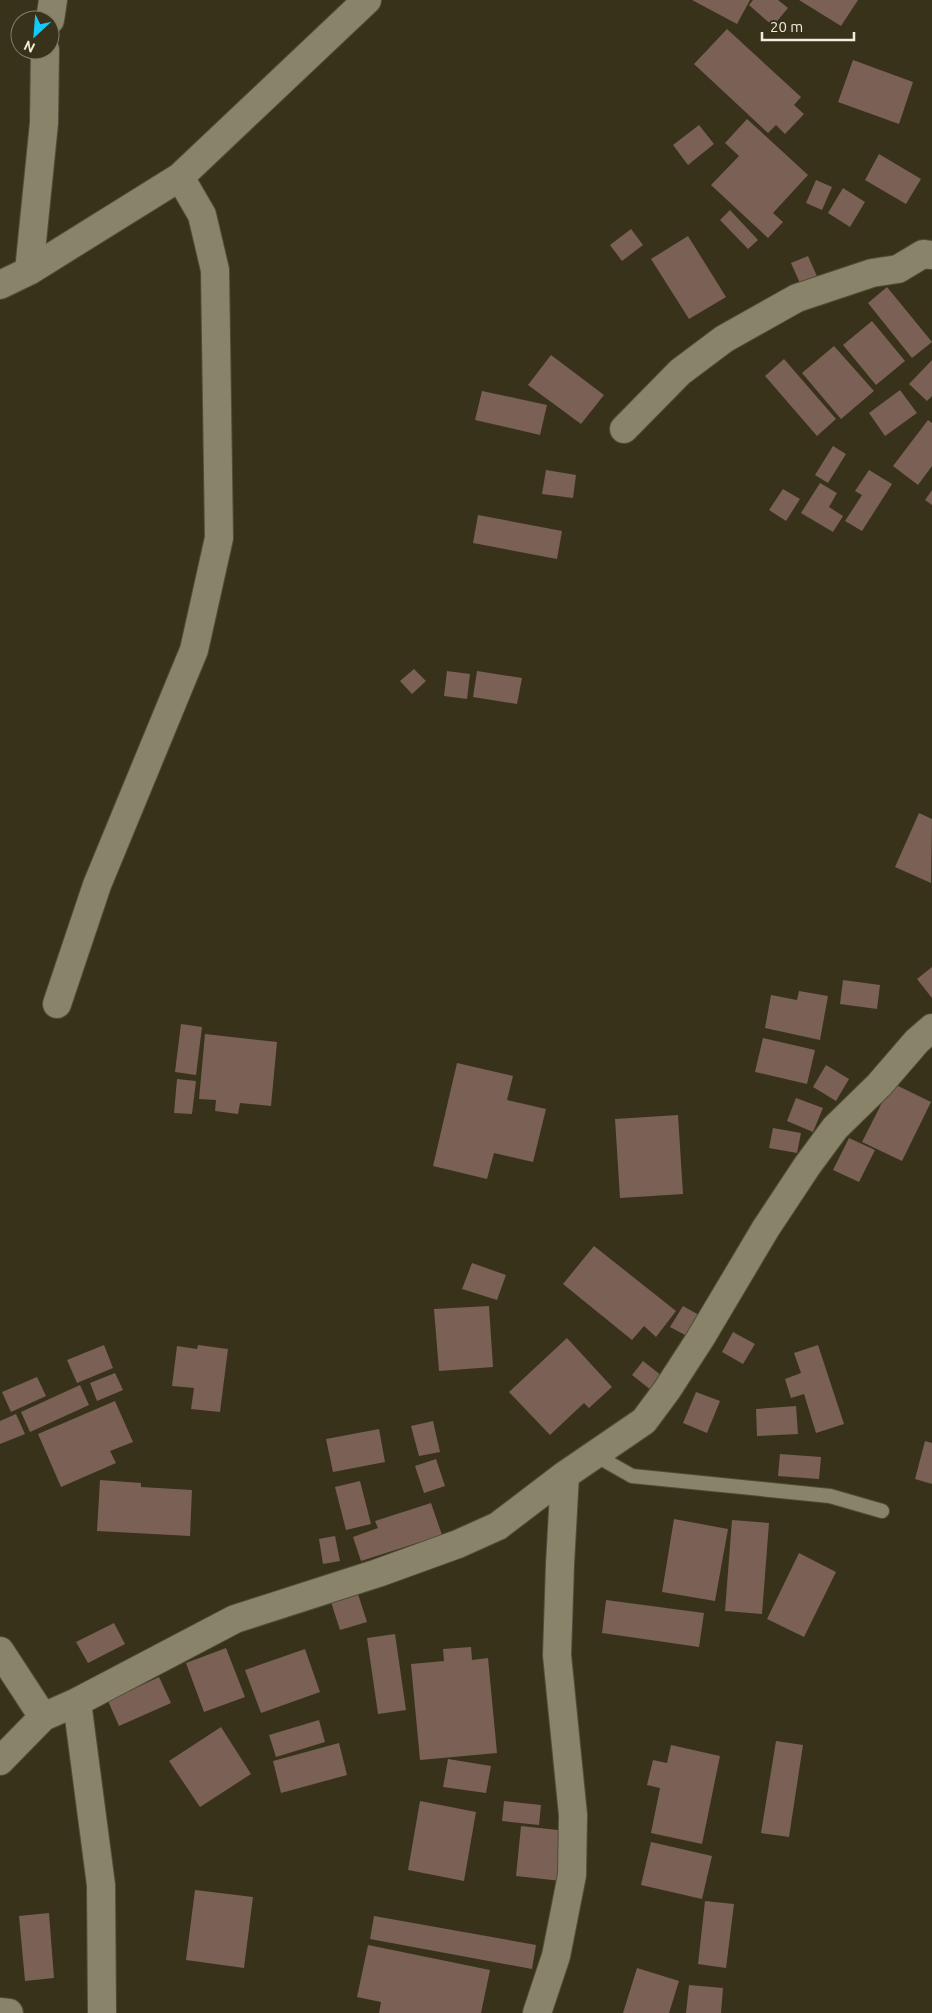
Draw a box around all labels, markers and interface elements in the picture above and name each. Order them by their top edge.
north arrow [10,10,60,60]
scale bar [762,10,854,42]
text: 20 m [770,18,803,35]
text: N [21,37,38,56]

